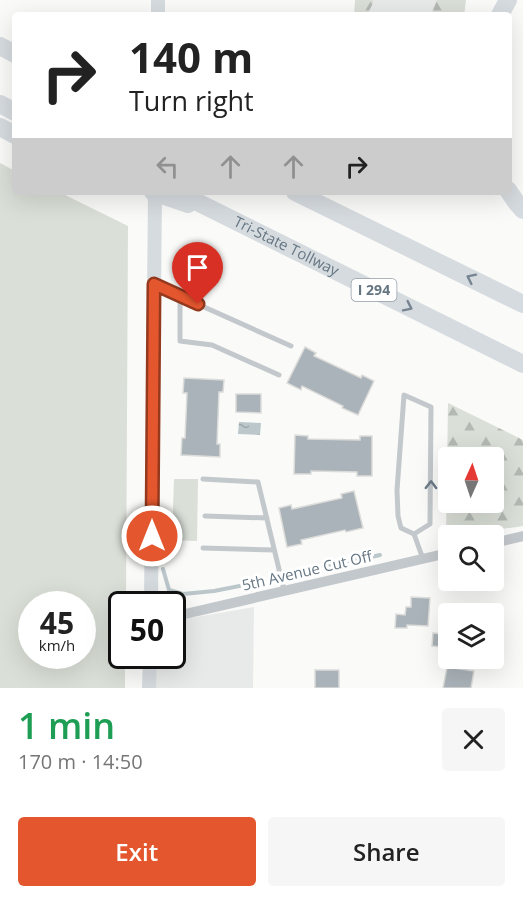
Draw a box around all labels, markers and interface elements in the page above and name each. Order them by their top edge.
text: 140 m [129,28,253,85]
icon: right [30,36,108,114]
text: Turn right [129,82,254,119]
icon: left [151,150,184,183]
icon: ahead [214,150,247,183]
icon: ahead [277,150,310,183]
icon: right [340,150,373,183]
street label: Tri-State Tollway [231,211,343,280]
pin [172,242,223,304]
icon: arrive [181,251,214,284]
one-way arrow [466,274,477,286]
road number: I 294 [352,279,397,301]
one-way arrow [402,299,413,311]
north arrow [438,447,504,513]
map controls [438,447,504,669]
one-way arrow [425,481,437,490]
position arrow [120,504,184,568]
button: search [438,525,504,591]
street label: 5th Avenue Cut Off [240,545,375,595]
speed limit sign: 50 [108,591,186,669]
text: 45 [40,602,74,643]
button: layers [438,603,504,669]
text: km/h [39,635,75,655]
text: 1 min [18,701,115,750]
button: close [442,708,505,771]
text: 170 m · 14:50 [18,748,143,775]
button: Exit [18,817,256,886]
button: Share [268,817,505,886]

